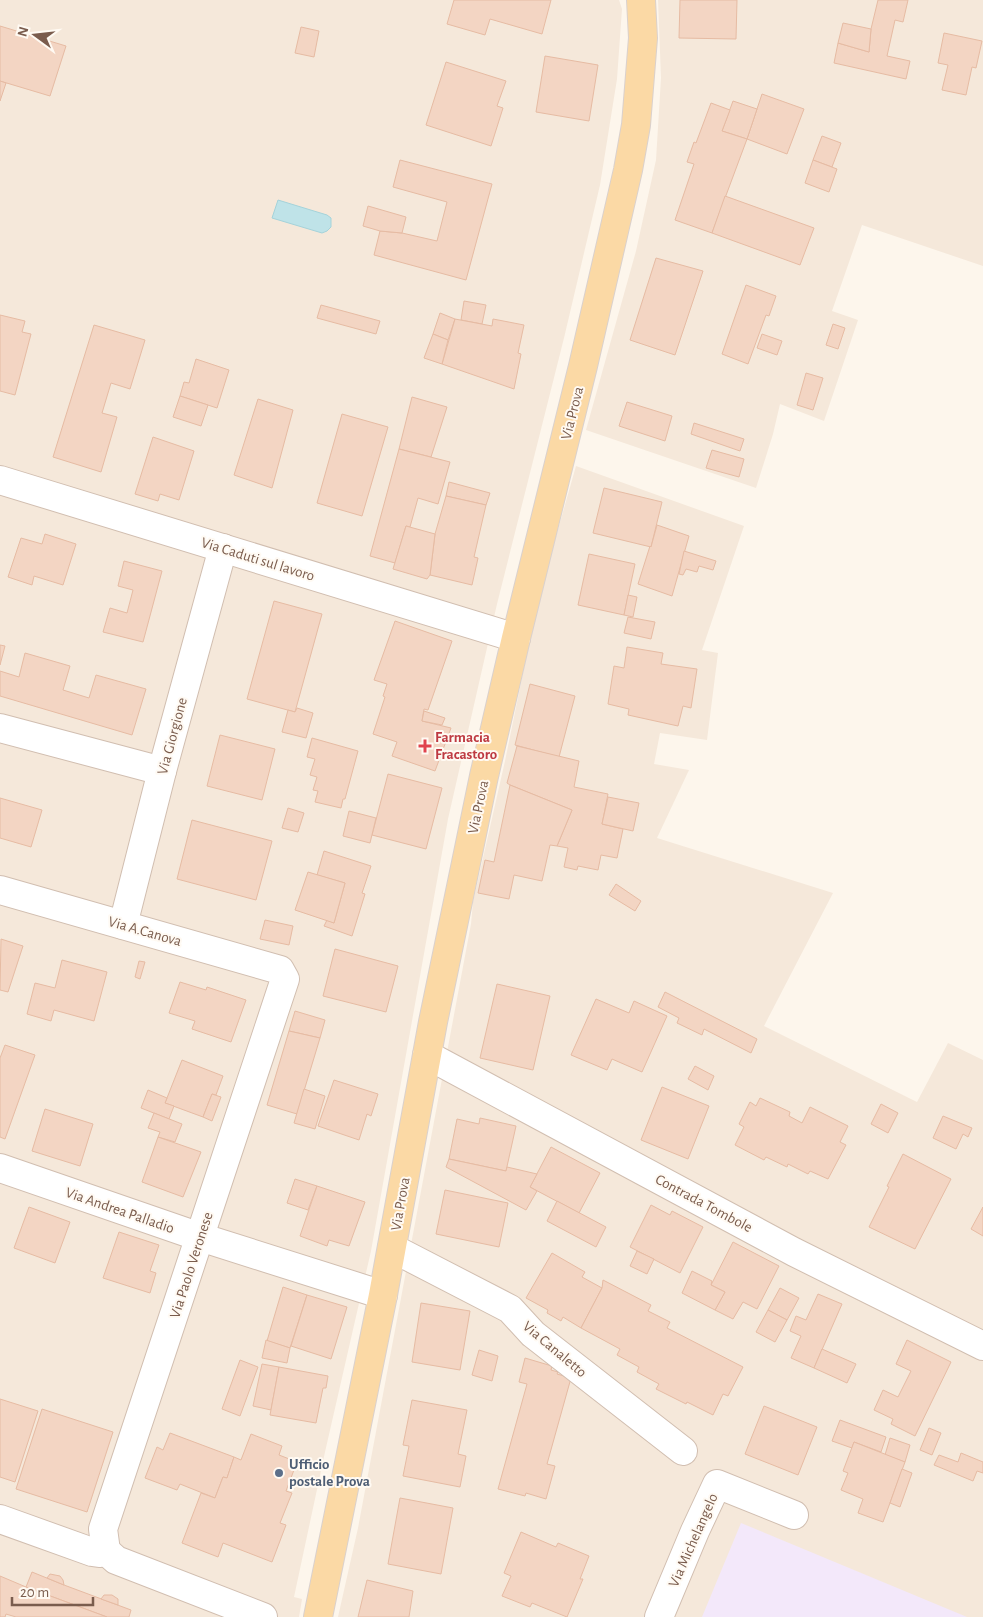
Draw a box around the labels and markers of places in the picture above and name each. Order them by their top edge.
place label: Farmacia Fracastoro [435,730,497,762]
marker: Farmacia Fracastoro [419,740,431,752]
place label: Ufficio postale Prova [289,1457,370,1489]
marker: Ufficio postale Prova [273,1467,285,1479]

